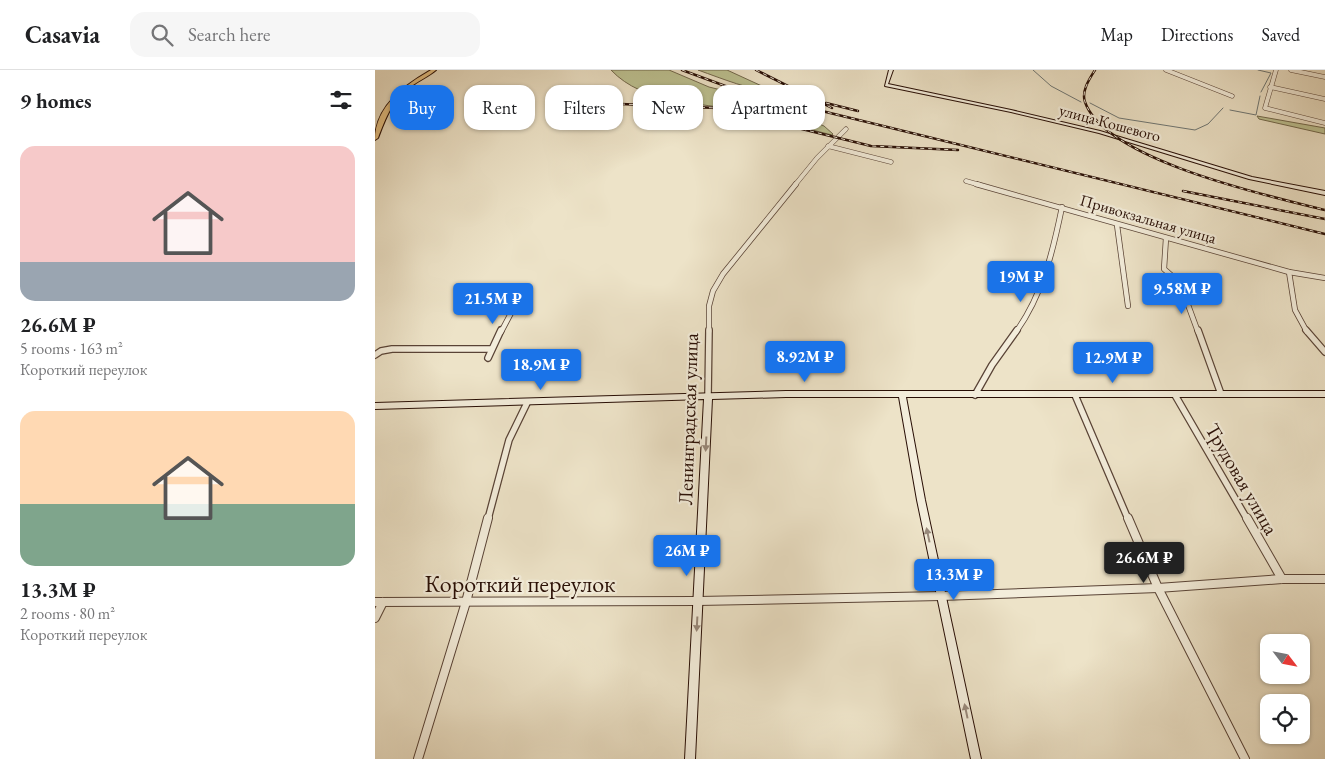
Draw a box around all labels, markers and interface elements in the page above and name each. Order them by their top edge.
search box [130,12,480,57]
text: Casavia [25,19,100,50]
icon: search [148,21,176,49]
text: Search here [188,22,270,47]
text: Map [1101,23,1133,46]
text: Directions [1161,23,1233,46]
text: Saved [1261,23,1300,46]
chip: Buy [390,85,454,130]
chip: Rent [464,85,535,130]
chip: Filters [545,85,623,130]
chip: New [633,85,703,130]
chip: Apartment [713,85,825,130]
icon: filters [327,86,355,114]
text: 9 homes [20,87,92,114]
street label: улица Кошевого [1057,99,1163,147]
icon: home [143,178,233,268]
street label: Привокзальная улица [1077,189,1219,249]
pin: 19M ₽ [986,260,1056,303]
text: 19M ₽ [998,266,1044,287]
pin: 9.58M ₽ [1136,272,1228,315]
text: 9.58M ₽ [1153,278,1211,299]
pin: 21.5M ₽ [447,282,539,325]
text: 21.5M ₽ [464,288,522,309]
text: 26.6M ₽ [20,311,96,338]
street label: Ленинградская улица [672,332,704,506]
text: 5 rooms · 163 m² [20,338,123,359]
pin: 8.92M ₽ [759,340,851,383]
pin: 12.9M ₽ [1067,342,1159,384]
text: 8.92M ₽ [776,346,834,367]
text: 12.9M ₽ [1084,347,1142,368]
pin: 18.9M ₽ [495,348,587,391]
text: 18.9M ₽ [512,354,570,375]
text: Короткий переулок [20,359,147,380]
street label: Трудовая улица [1200,419,1284,539]
one-way arrow [702,437,710,453]
icon: home [143,443,233,533]
one-way arrow [924,527,932,543]
pin: 26M ₽ [652,534,722,577]
text: 26M ₽ [664,540,710,561]
pin: 26.6M ₽ [1098,542,1190,584]
text: 26.6M ₽ [1115,547,1173,568]
pin: 13.3M ₽ [908,558,1000,601]
text: 13.3M ₽ [925,564,983,585]
street label: Короткий переулок [424,568,616,599]
text: 13.3M ₽ [20,576,96,603]
text: 2 rooms · 80 m² [20,603,115,624]
one-way arrow [693,616,701,632]
text: Короткий переулок [20,624,147,645]
north arrow [1260,634,1310,684]
map controls [1260,634,1310,744]
button: locate [1260,694,1310,744]
one-way arrow [961,703,969,719]

